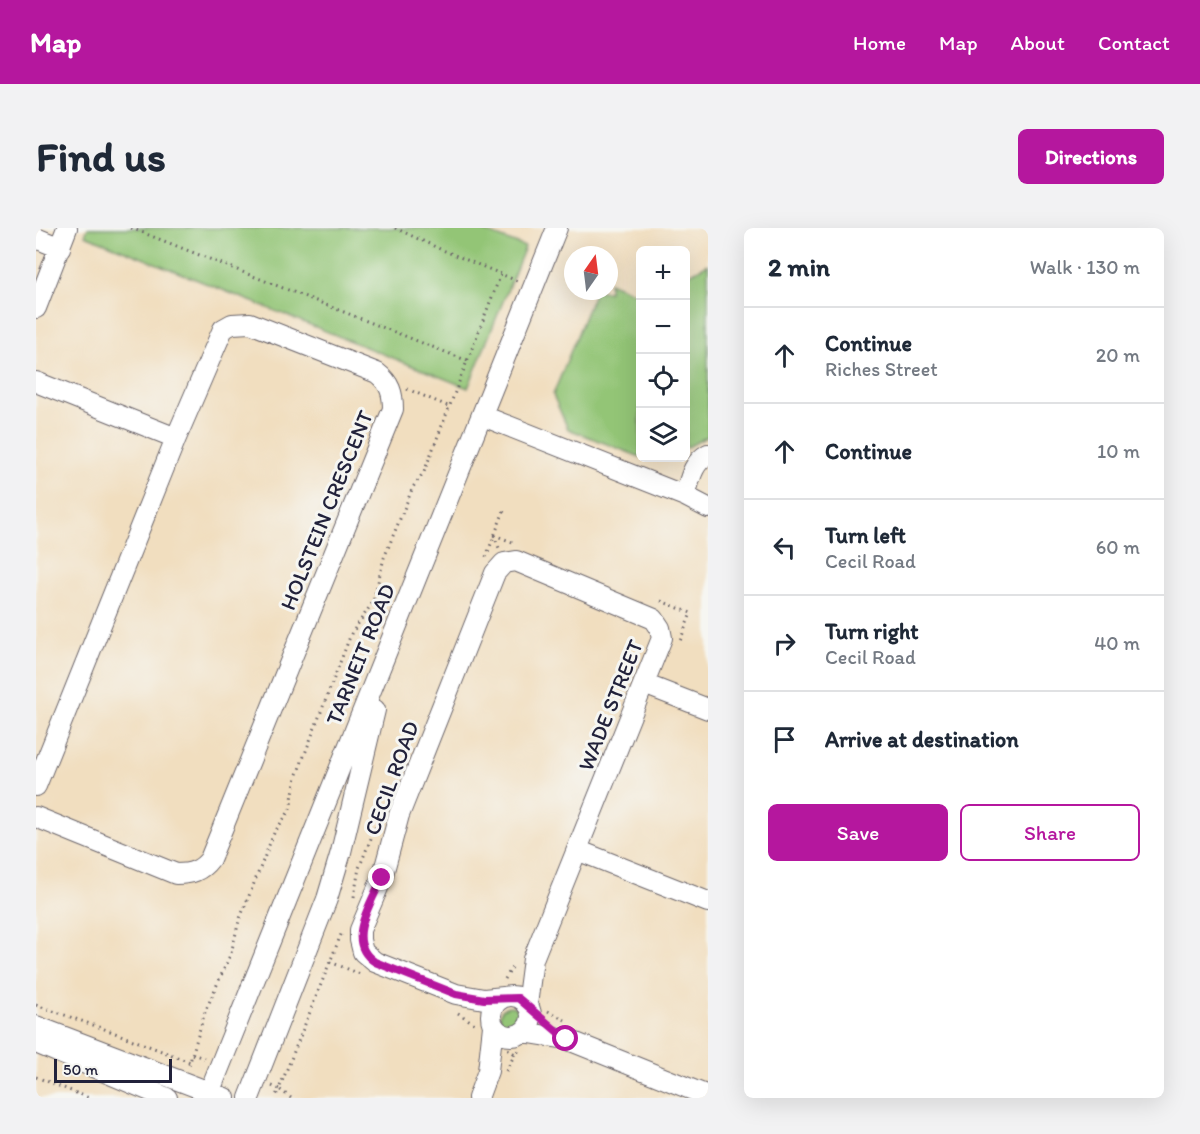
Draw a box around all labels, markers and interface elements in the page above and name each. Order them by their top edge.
text: Map [30,25,81,59]
text: Home [853,30,906,55]
text: Map [939,30,978,55]
text: About [1011,30,1065,55]
text: Contact [1098,30,1170,55]
button: Directions [1018,129,1164,184]
text: Find us [36,131,166,182]
north arrow [564,246,618,300]
map controls [636,246,690,462]
button: + [636,246,690,300]
text: 2 min [768,251,830,283]
text: Walk · 130 m [1030,255,1140,279]
button: − [636,300,690,354]
text: Continue [825,330,912,357]
icon: ahead [768,339,801,372]
text: 20 m [1096,343,1140,367]
button: locate [636,354,690,408]
text: Riches Street [825,357,938,381]
street label: HOLSTEIN CRESCENT [274,406,379,614]
button: layers [636,408,690,462]
icon: ahead [768,435,801,468]
text: Continue [825,438,912,465]
text: 10 m [1097,439,1140,463]
text: Turn left [825,522,906,549]
icon: left [768,531,801,564]
text: 60 m [1096,535,1140,559]
text: Cecil Road [825,549,916,573]
street label: TARNEIT ROAD [320,580,401,729]
text: Turn right [825,618,919,645]
icon: right [768,627,801,660]
text: 40 m [1094,631,1140,655]
street label: WADE STREET [572,635,649,775]
text: Cecil Road [825,645,916,669]
street label: CECIL ROAD [358,717,425,839]
icon: arrive [768,723,801,756]
text: Arrive at destination [825,726,1019,753]
button: Save [768,804,948,861]
button: Share [960,804,1140,861]
route end [368,864,394,890]
route start [552,1025,578,1051]
scale bar [54,1056,172,1084]
text: 50 m [63,1060,98,1079]

